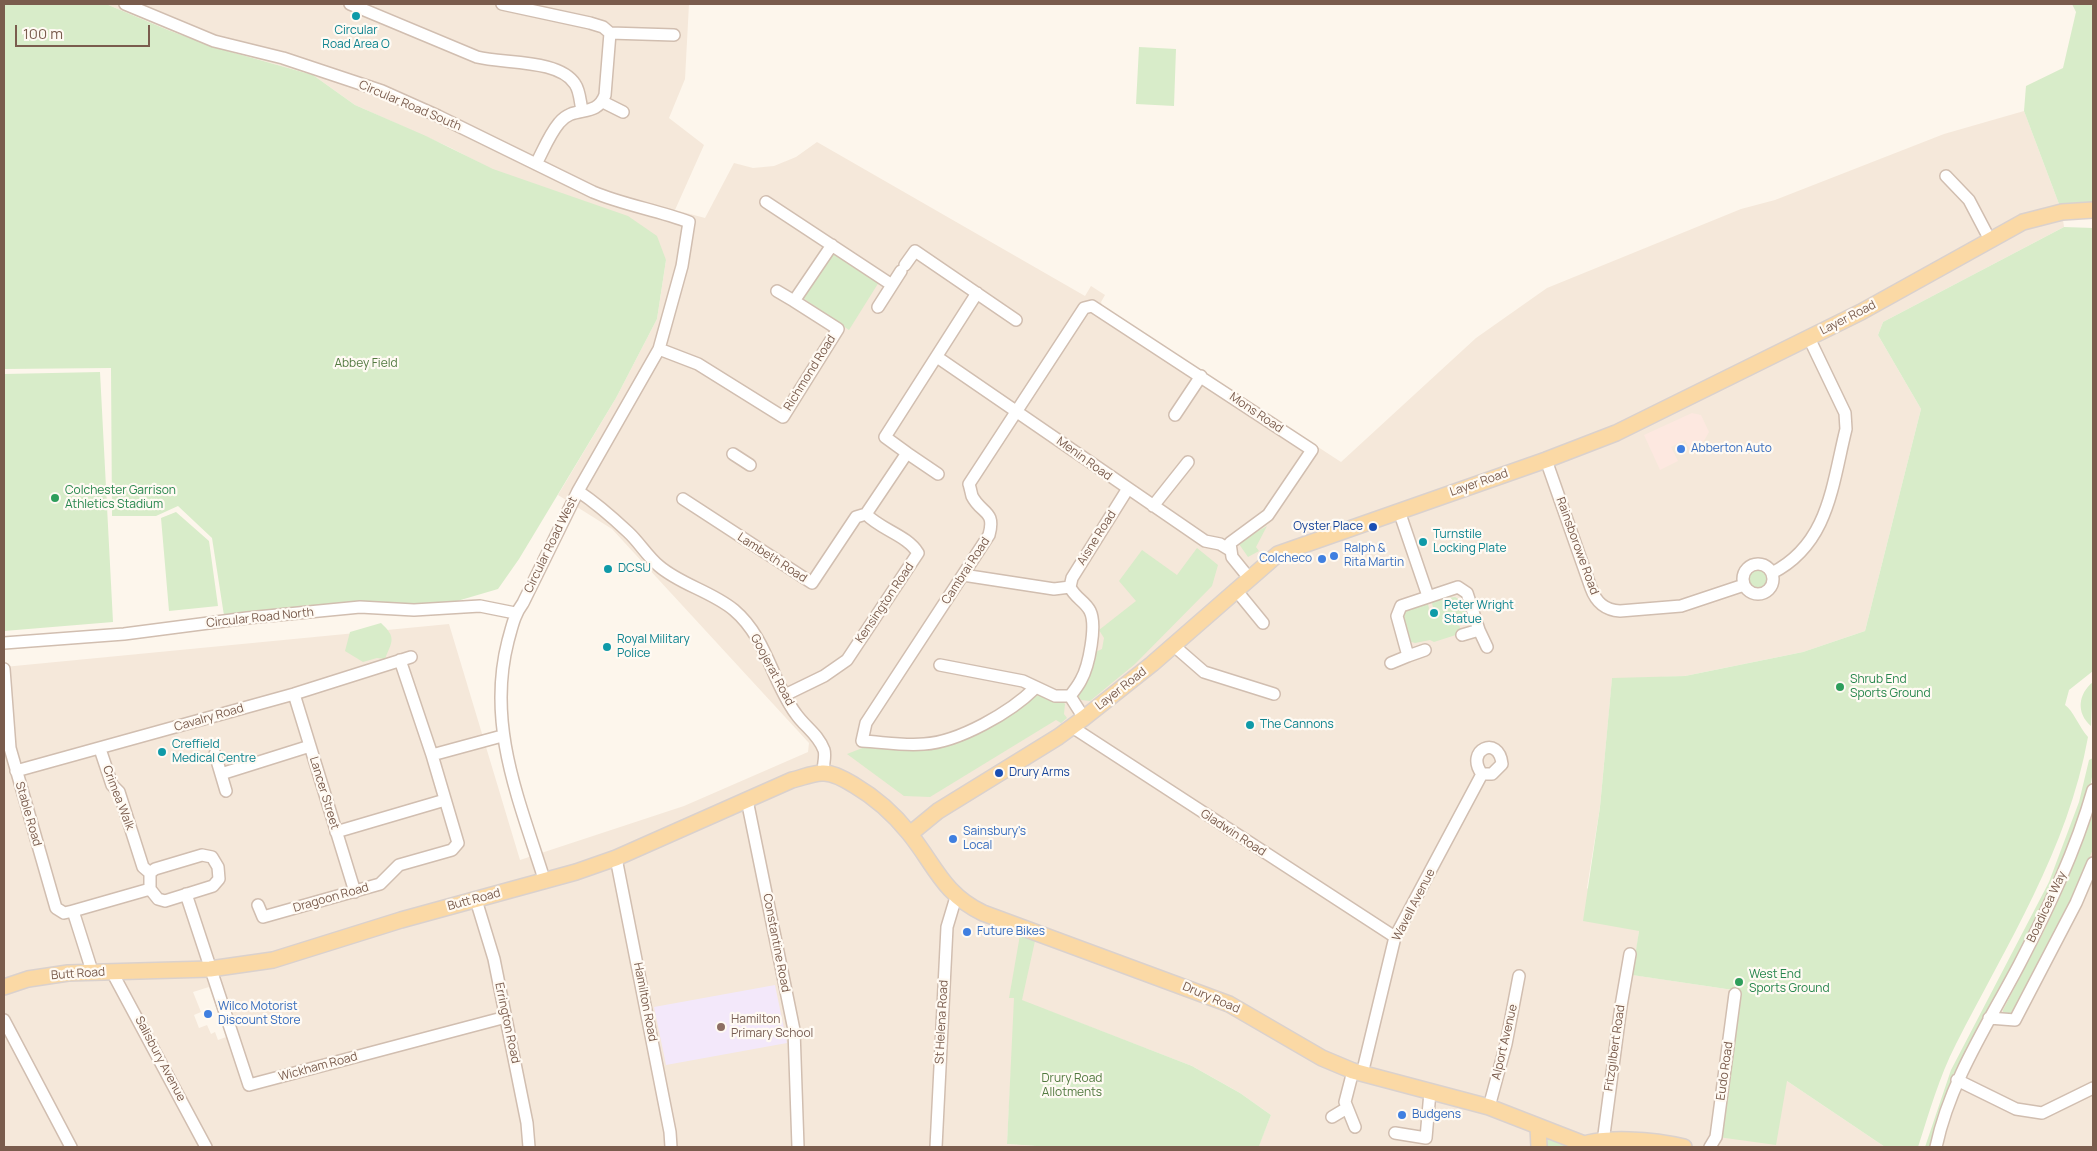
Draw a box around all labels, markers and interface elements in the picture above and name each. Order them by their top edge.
marker: Circular Road Area O [350,10,362,22]
scale bar [18,15,152,47]
text: 100 m [23,23,63,44]
place label: Circular Road Area O [322,24,390,52]
street label: Circular Road South [357,78,463,134]
street label: Layer Road [1818,298,1878,338]
street label: Richmond Road [781,333,839,413]
park label: Abbey Field [334,357,398,371]
street label: Mons Road [1227,390,1285,436]
street label: Menin Road [1054,434,1114,484]
place label: Abberton Auto [1691,442,1772,456]
marker: Abberton Auto [1675,443,1687,455]
street label: Layer Road [1448,466,1510,500]
place label: Colchester Garrison Athletics Stadium [65,484,176,512]
marker: Colchester Garrison Athletics Stadium [49,492,61,504]
street label: Circular Road West [522,495,580,595]
street label: Rainsborowe Road [1553,495,1601,597]
street label: Aisne Road [1075,508,1119,568]
place label: Oyster Place [1293,520,1363,534]
marker: Oyster Place [1367,521,1379,533]
place label: Turnstile Locking Plate [1433,528,1507,556]
street label: Lambeth Road [735,530,809,586]
street label: Cambrai Road [939,535,993,607]
marker: Turnstile Locking Plate [1417,536,1429,548]
place label: Ralph & Rita Martin [1344,542,1404,570]
marker: Ralph & Rita Martin [1328,550,1340,562]
place label: Colcheco [1259,552,1312,566]
marker: Colcheco [1316,553,1328,565]
street label: Kensington Road [853,560,917,646]
place label: DCSU [618,562,651,576]
marker: DCSU [602,563,614,575]
place label: Peter Wright Statue [1444,599,1514,627]
street label: Circular Road North [206,605,314,631]
marker: Peter Wright Statue [1428,607,1440,619]
street label: Goojerat Road [747,632,797,708]
place label: Royal Military Police [617,633,690,661]
marker: Royal Military Police [601,641,613,653]
street label: Layer Road [1093,665,1149,713]
place label: Shrub End Sports Ground [1850,673,1931,701]
marker: Shrub End Sports Ground [1834,681,1846,693]
street label: Cavalry Road [173,701,245,735]
place label: The Cannons [1260,718,1334,732]
marker: The Cannons [1244,719,1256,731]
place label: Creffield Medical Centre [172,738,256,766]
marker: Creffield Medical Centre [156,746,168,758]
street label: Lancer Street [306,755,342,831]
street label: Crimea Walk [99,764,137,832]
place label: Drury Arms [1009,766,1070,780]
marker: Drury Arms [993,767,1005,779]
street label: Stable Road [12,780,44,848]
street label: Gladwin Road [1198,807,1268,859]
place label: Sainsbury's Local [963,825,1026,853]
marker: Sainsbury's Local [947,833,959,845]
street label: Wavell Avenue [1390,867,1438,943]
street label: Boadicea Way [2024,869,2070,945]
street label: Dragoon Road [291,880,371,916]
street label: Butt Road [446,886,502,914]
street label: Constantine Road [759,892,793,994]
place label: Future Bikes [977,925,1045,939]
marker: Future Bikes [961,926,973,938]
street label: Hamilton Road [630,961,660,1043]
street label: Butt Road [50,965,106,983]
place label: West End Sports Ground [1749,968,1830,996]
marker: West End Sports Ground [1733,976,1745,988]
street label: Drury Road [1180,979,1242,1017]
street label: St Helena Road [933,980,951,1064]
street label: Errington Road [491,981,523,1065]
place label: Wilco Motorist Discount Store [218,1000,300,1028]
street label: Alport Avenue [1489,1003,1521,1081]
street label: Fitzgilbert Road [1602,1004,1628,1092]
marker: Wilco Motorist Discount Store [202,1008,214,1020]
place label: Hamilton Primary School [731,1013,813,1041]
street label: Salisbury Avenue [132,1014,188,1104]
marker: Hamilton Primary School [715,1021,727,1033]
street label: Eudo Road [1714,1041,1736,1101]
street label: Wickham Road [277,1050,359,1084]
park label: Drury Road Allotments [1042,1072,1102,1100]
place label: Budgens [1412,1108,1461,1122]
marker: Budgens [1396,1109,1408,1121]

